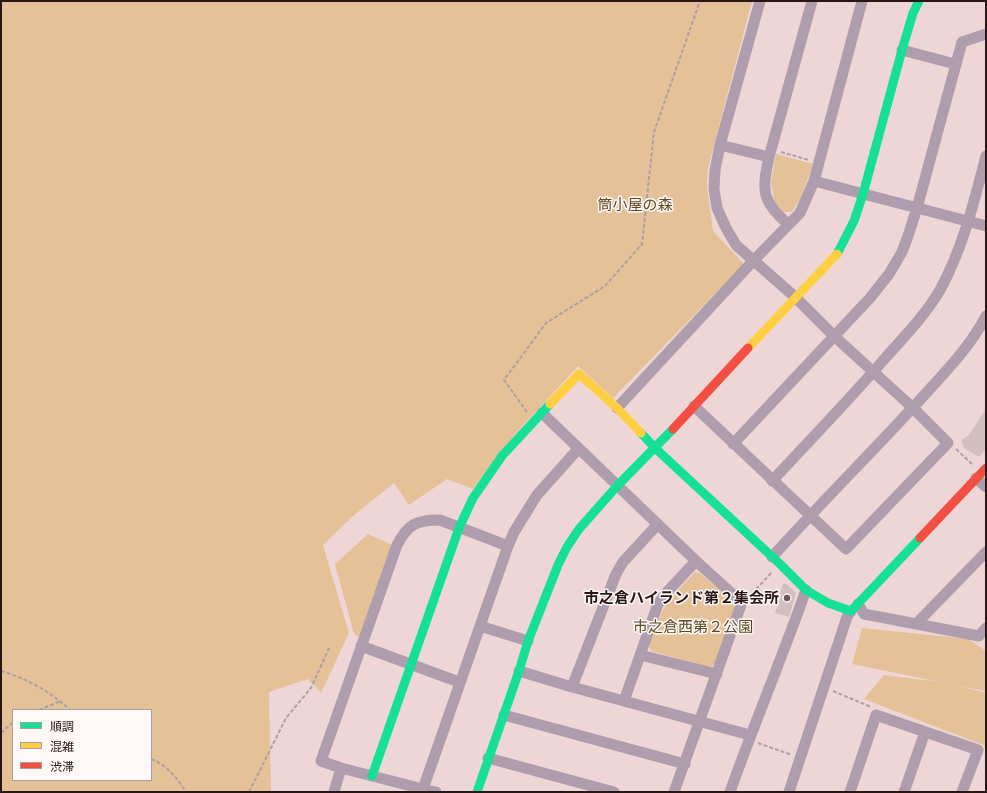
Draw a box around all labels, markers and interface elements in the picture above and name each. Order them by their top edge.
park label: 筒小屋の森 [598,196,672,214]
place label: 市之倉ハイランド第２集会所 [584,589,779,607]
marker: 市之倉ハイランド第２集会所 [782,593,792,603]
park label: 市之倉西第２公園 [633,618,753,636]
legend [12,709,152,781]
text: 順調 [50,719,74,734]
text: 混雑 [50,739,74,754]
text: 渋滞 [50,759,74,774]

